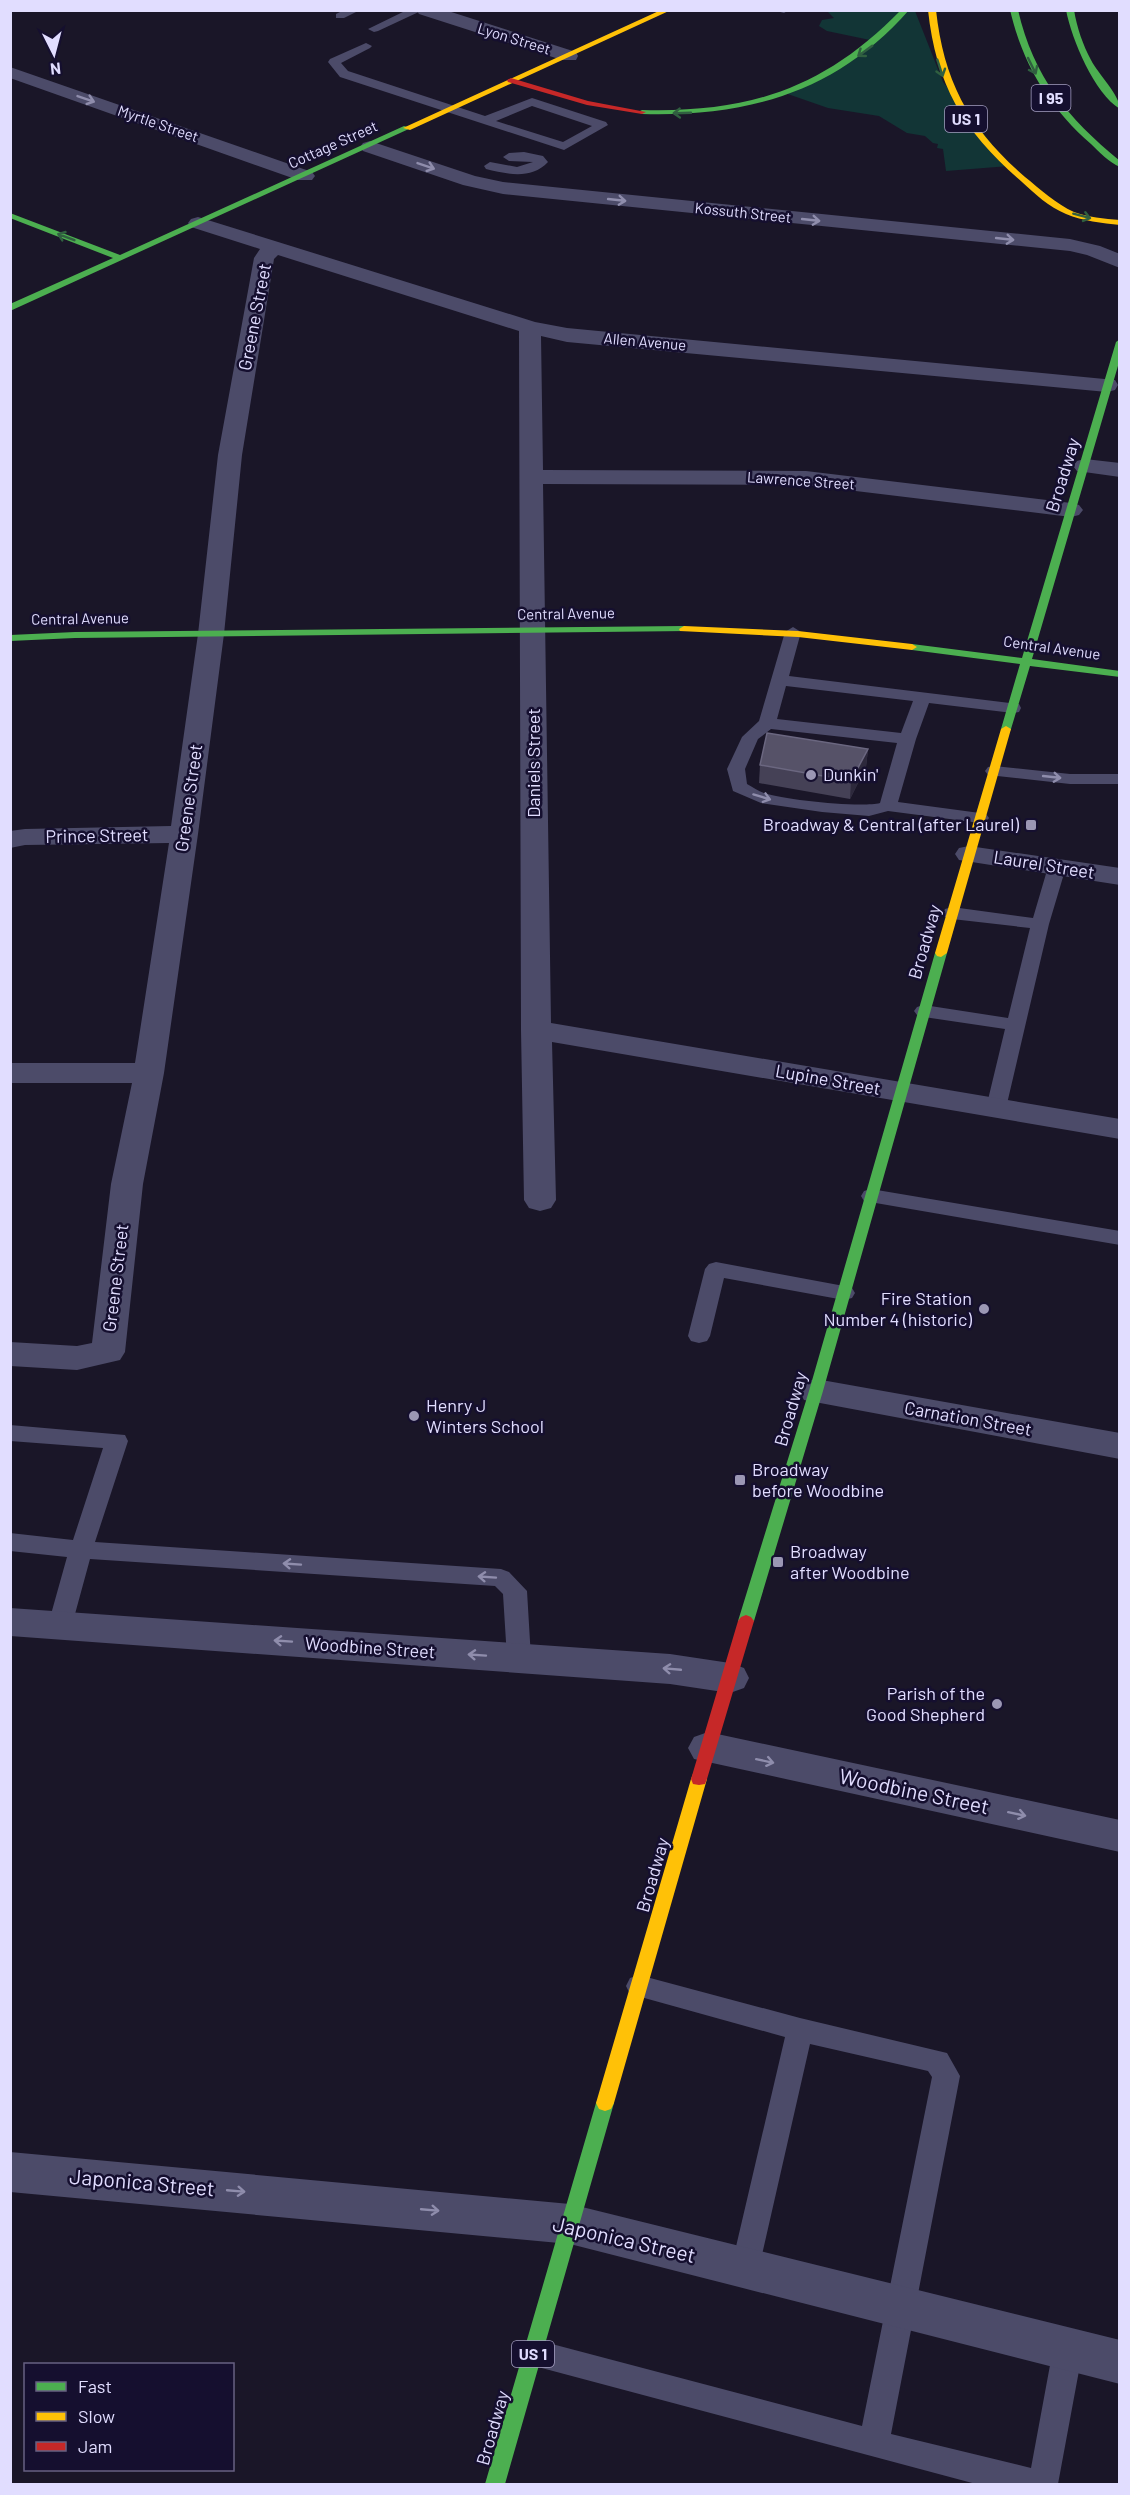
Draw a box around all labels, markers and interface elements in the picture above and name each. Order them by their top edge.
street label: Lyon Street [476,18,553,58]
north arrow [24,24,84,84]
one-way arrow [857,45,873,58]
one-way arrow [1026,56,1038,74]
one-way arrow [935,58,946,77]
text: N [49,59,62,79]
road number: I 95 [1032,85,1070,111]
one-way arrow [76,94,94,105]
street label: Myrtle Street [116,101,201,145]
road number: US 1 [945,106,987,132]
one-way arrow [673,107,693,119]
street label: Cottage Street [285,116,380,172]
one-way arrow [416,161,435,172]
one-way arrow [606,195,626,206]
street label: Kossuth Street [694,198,792,226]
one-way arrow [1072,211,1091,222]
one-way arrow [800,215,820,226]
one-way arrow [58,230,76,241]
one-way arrow [994,234,1014,245]
street label: Greene Street [233,261,275,372]
street label: Allen Avenue [603,328,687,354]
street label: Broadway [1040,435,1084,515]
street label: Lawrence Street [747,467,856,493]
street label: Central Avenue [517,603,615,623]
street label: Central Avenue [31,608,129,628]
street label: Central Avenue [1002,631,1102,663]
street label: Daniels Street [522,708,544,818]
street label: Greene Street [170,743,206,853]
place label: Dunkin' [823,763,878,785]
marker: Dunkin' [804,768,818,782]
one-way arrow [1042,772,1062,783]
one-way arrow [752,792,771,803]
place label: Broadway & Central (after Laurel) [763,813,1019,835]
marker: Broadway & Central (after Laurel) [1024,818,1038,832]
street label: Prince Street [45,823,149,847]
street label: Laurel Street [992,845,1096,883]
street label: Broadway [903,902,945,982]
street label: Lupine Street [774,1059,882,1099]
street label: Greene Street [97,1223,133,1333]
place label: Fire Station Number 4 (historic) [823,1287,972,1330]
marker: Fire Station Number 4 (historic) [977,1302,991,1316]
street label: Broadway [769,1369,811,1449]
place label: Henry J Winters School [426,1394,544,1437]
street label: Carnation Street [903,1396,1033,1440]
marker: Henry J Winters School [407,1409,421,1423]
place label: Broadway before Woodbine [752,1458,884,1501]
marker: Broadway before Woodbine [733,1473,747,1487]
place label: Broadway after Woodbine [790,1540,910,1583]
marker: Broadway after Woodbine [771,1555,785,1569]
one-way arrow [283,1558,303,1569]
one-way arrow [477,1571,497,1582]
street label: Woodbine Street [304,1631,436,1663]
one-way arrow [274,1636,293,1647]
one-way arrow [468,1649,488,1660]
one-way arrow [663,1663,682,1674]
place label: Parish of the Good Shepherd [866,1682,985,1725]
marker: Parish of the Good Shepherd [990,1697,1004,1711]
one-way arrow [755,1755,774,1767]
street label: Woodbine Street [837,1762,991,1819]
one-way arrow [1007,1809,1027,1820]
street label: Broadway [631,1835,673,1915]
street label: Japonica Street [69,2163,216,2200]
one-way arrow [226,2186,246,2197]
one-way arrow [420,2205,440,2216]
street label: Japonica Street [551,2210,698,2267]
road number: US 1 [512,2341,554,2367]
legend [24,2363,234,2471]
text: Fast [78,2375,112,2397]
street label: Broadway [471,2388,513,2468]
text: Slow [78,2405,115,2427]
text: Jam [78,2435,112,2457]

